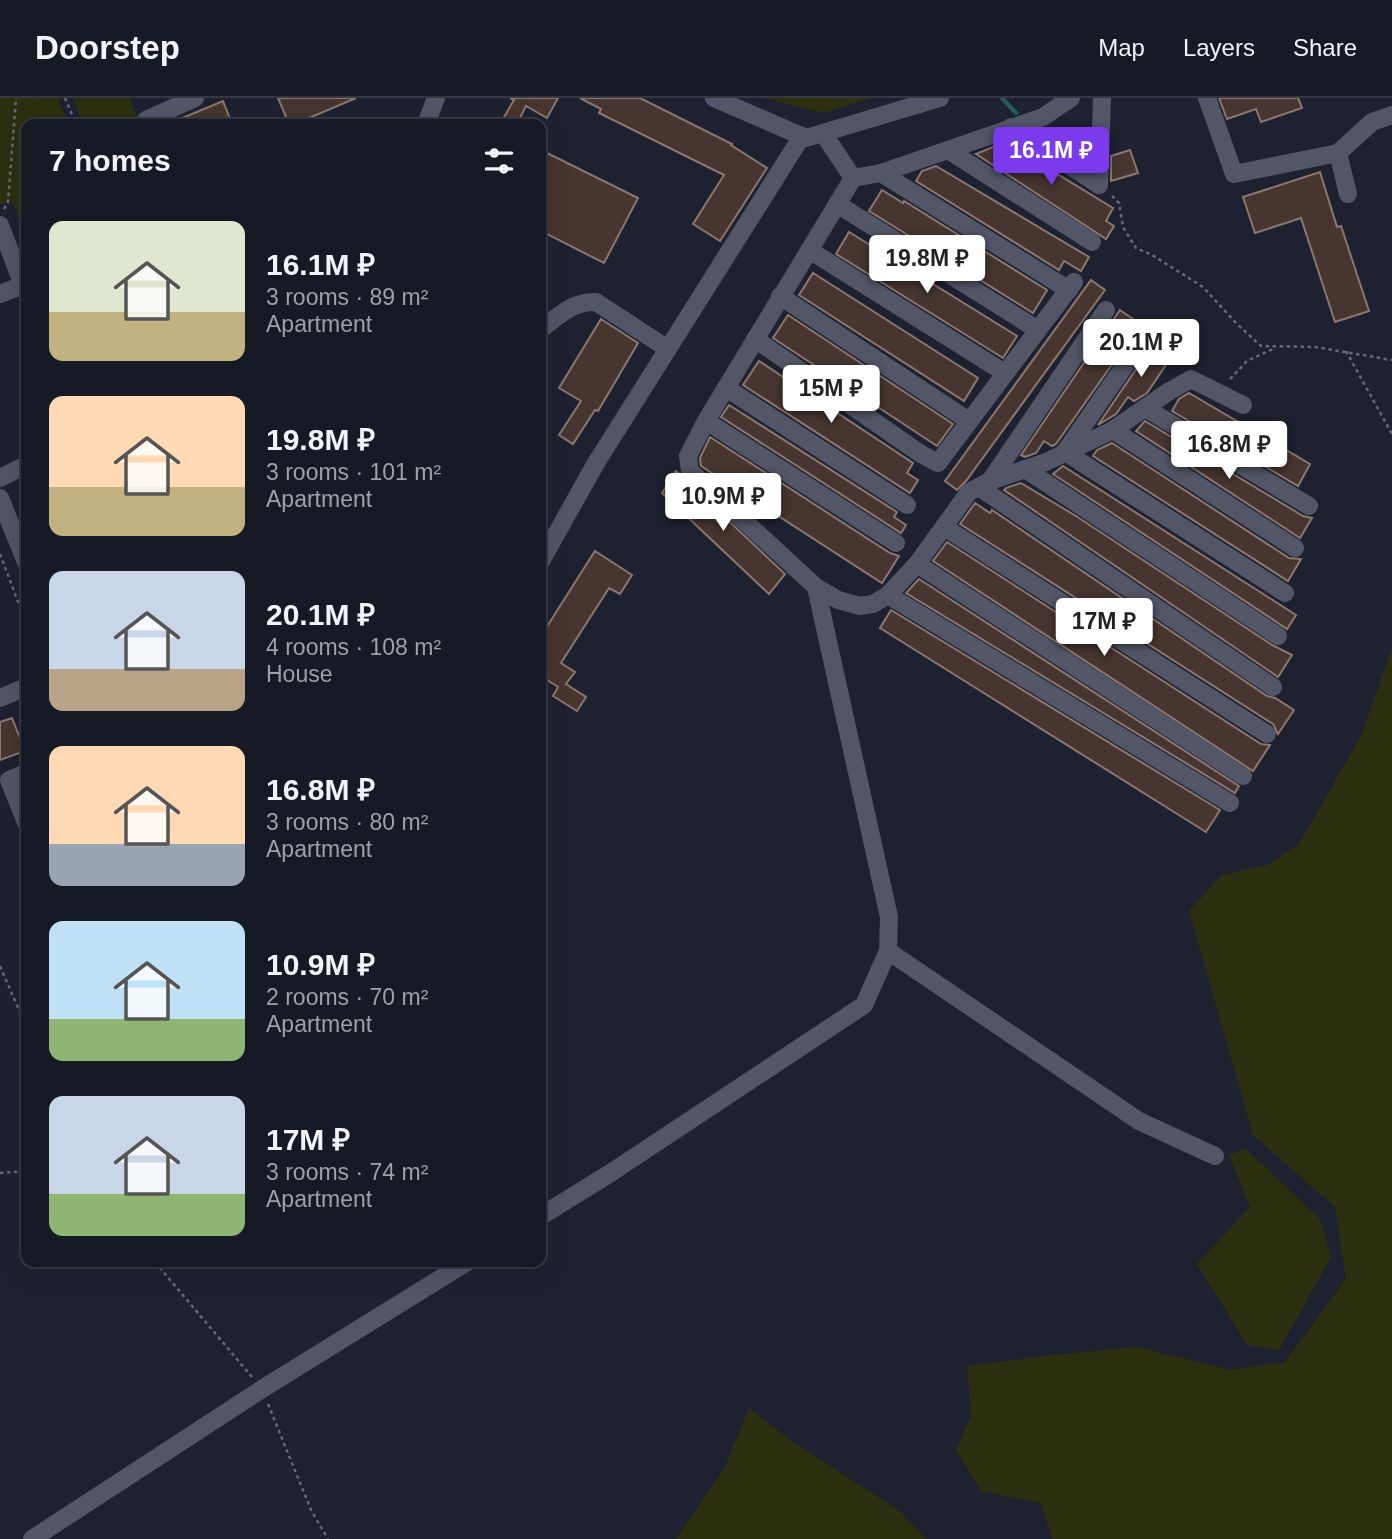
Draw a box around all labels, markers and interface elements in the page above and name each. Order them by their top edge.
text: Doorstep [35,29,180,66]
text: Map [1098,34,1145,61]
text: Layers [1183,34,1255,61]
text: Share [1293,34,1357,61]
pin: 16.1M ₽ [986,127,1116,187]
text: 16.1M ₽ [1009,137,1093,163]
icon: filters [480,142,518,180]
text: 7 homes [49,144,171,177]
pin: 19.8M ₽ [862,236,992,295]
text: 19.8M ₽ [885,245,969,271]
text: 16.1M ₽ [266,248,375,281]
icon: home [105,249,189,333]
text: 3 rooms · 89 m² [266,284,428,310]
text: Apartment [266,311,372,337]
pin: 20.1M ₽ [1076,320,1206,379]
text: 20.1M ₽ [1099,329,1183,355]
pin: 15M ₽ [782,366,880,425]
text: 15M ₽ [799,375,863,401]
pin: 16.8M ₽ [1164,422,1294,481]
text: 19.8M ₽ [266,423,375,456]
icon: home [105,424,189,508]
text: 16.8M ₽ [1187,431,1271,457]
text: 3 rooms · 101 m² [266,459,441,485]
pin: 10.9M ₽ [658,474,788,533]
text: 10.9M ₽ [681,483,765,509]
text: Apartment [266,486,372,512]
text: 20.1M ₽ [266,598,375,631]
pin: 17M ₽ [1055,598,1153,658]
icon: home [105,599,189,683]
text: 17M ₽ [1072,608,1136,634]
text: 4 rooms · 108 m² [266,634,441,660]
text: House [266,661,332,687]
text: 16.8M ₽ [266,773,375,806]
icon: home [105,774,189,858]
text: 3 rooms · 80 m² [266,809,428,835]
text: Apartment [266,836,372,862]
text: 10.9M ₽ [266,948,375,981]
icon: home [105,949,189,1033]
text: 2 rooms · 70 m² [266,984,428,1010]
text: Apartment [266,1011,372,1037]
text: 17M ₽ [266,1123,350,1156]
icon: home [105,1124,189,1208]
text: 3 rooms · 74 m² [266,1159,428,1185]
text: Apartment [266,1186,372,1212]

